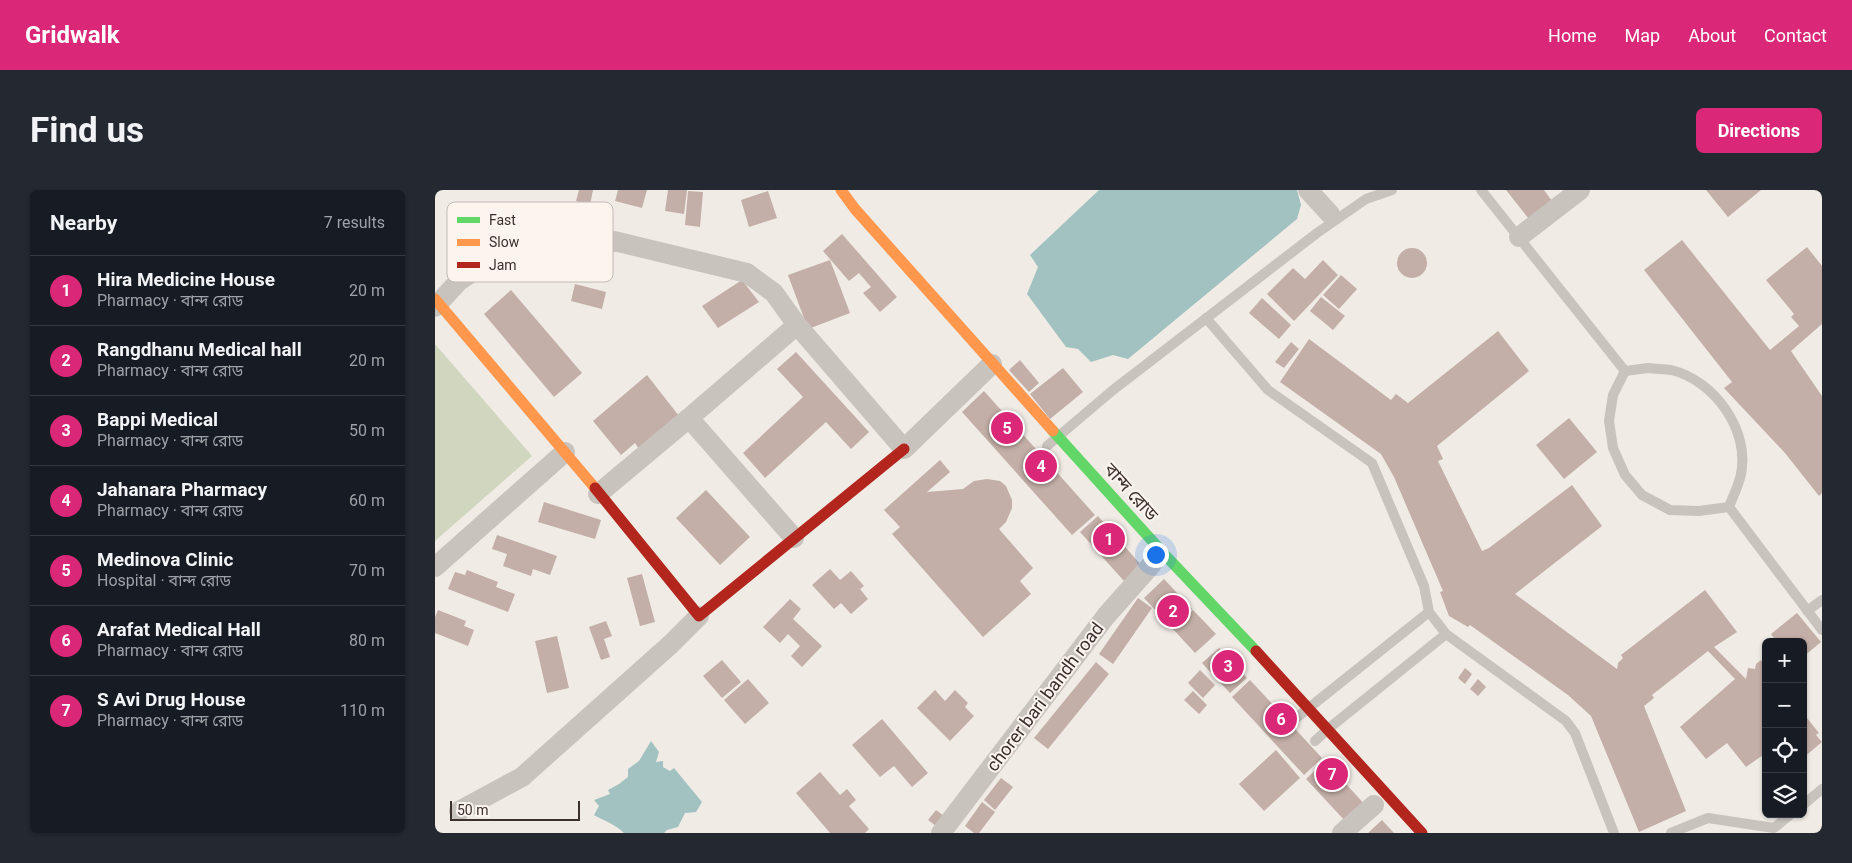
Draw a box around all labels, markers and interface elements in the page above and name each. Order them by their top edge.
text: Gridwalk [25,21,120,49]
text: Home [1548,25,1597,46]
text: Map [1625,25,1660,46]
text: About [1688,25,1736,46]
text: Contact [1764,25,1827,46]
button: Directions [1696,108,1822,153]
text: Find us [30,110,144,151]
legend [447,202,613,282]
text: Nearby [50,211,117,235]
text: Fast [489,212,516,228]
text: 7 results [324,213,385,232]
text: Slow [489,234,520,250]
text: Jam [489,257,517,273]
text: Hira Medicine House [97,268,275,291]
text: 1 [61,281,71,300]
text: 20 m [349,281,385,300]
text: Pharmacy · বান্দ রোড [97,291,243,310]
text: Rangdhanu Medical hall [97,338,302,361]
text: 2 [61,351,71,370]
text: 20 m [349,351,385,370]
text: Pharmacy · বান্দ রোড [97,361,243,380]
text: Bappi Medical [97,408,218,431]
pin: 5 [991,409,1023,447]
text: 3 [61,421,71,440]
text: 50 m [349,421,385,440]
text: Pharmacy · বান্দ রোড [97,431,243,450]
pin: 4 [1025,447,1057,485]
street label: বান্দ রোড [1099,458,1163,525]
text: Jahanara Pharmacy [97,478,267,501]
text: 4 [61,491,71,510]
text: 60 m [349,491,385,510]
text: Pharmacy · বান্দ রোড [97,501,243,520]
pin: 1 [1093,520,1125,558]
your location [1143,542,1169,568]
text: Medinova Clinic [97,548,233,571]
text: 5 [61,561,71,580]
text: 70 m [349,561,385,580]
text: Hospital · বান্দ রোড [97,571,231,590]
pin: 2 [1157,592,1189,630]
text: Arafat Medical Hall [97,618,261,641]
street label: chorer bari bandh road [982,618,1107,775]
text: 6 [61,631,71,650]
text: 80 m [349,631,385,650]
map controls [1762,638,1807,818]
button: + [1762,638,1807,683]
text: Pharmacy · বান্দ রোড [97,641,243,660]
pin: 3 [1212,647,1244,685]
button: − [1762,683,1807,728]
text: S Avi Drug House [97,688,245,711]
pin: 6 [1265,700,1297,738]
text: 7 [61,701,71,720]
text: 110 m [340,701,385,720]
text: Pharmacy · বান্দ রোড [97,711,243,730]
button: locate [1762,728,1807,773]
pin: 7 [1316,755,1348,793]
button: layers [1762,773,1807,818]
scale bar [450,798,580,821]
text: 50 m [457,802,489,818]

